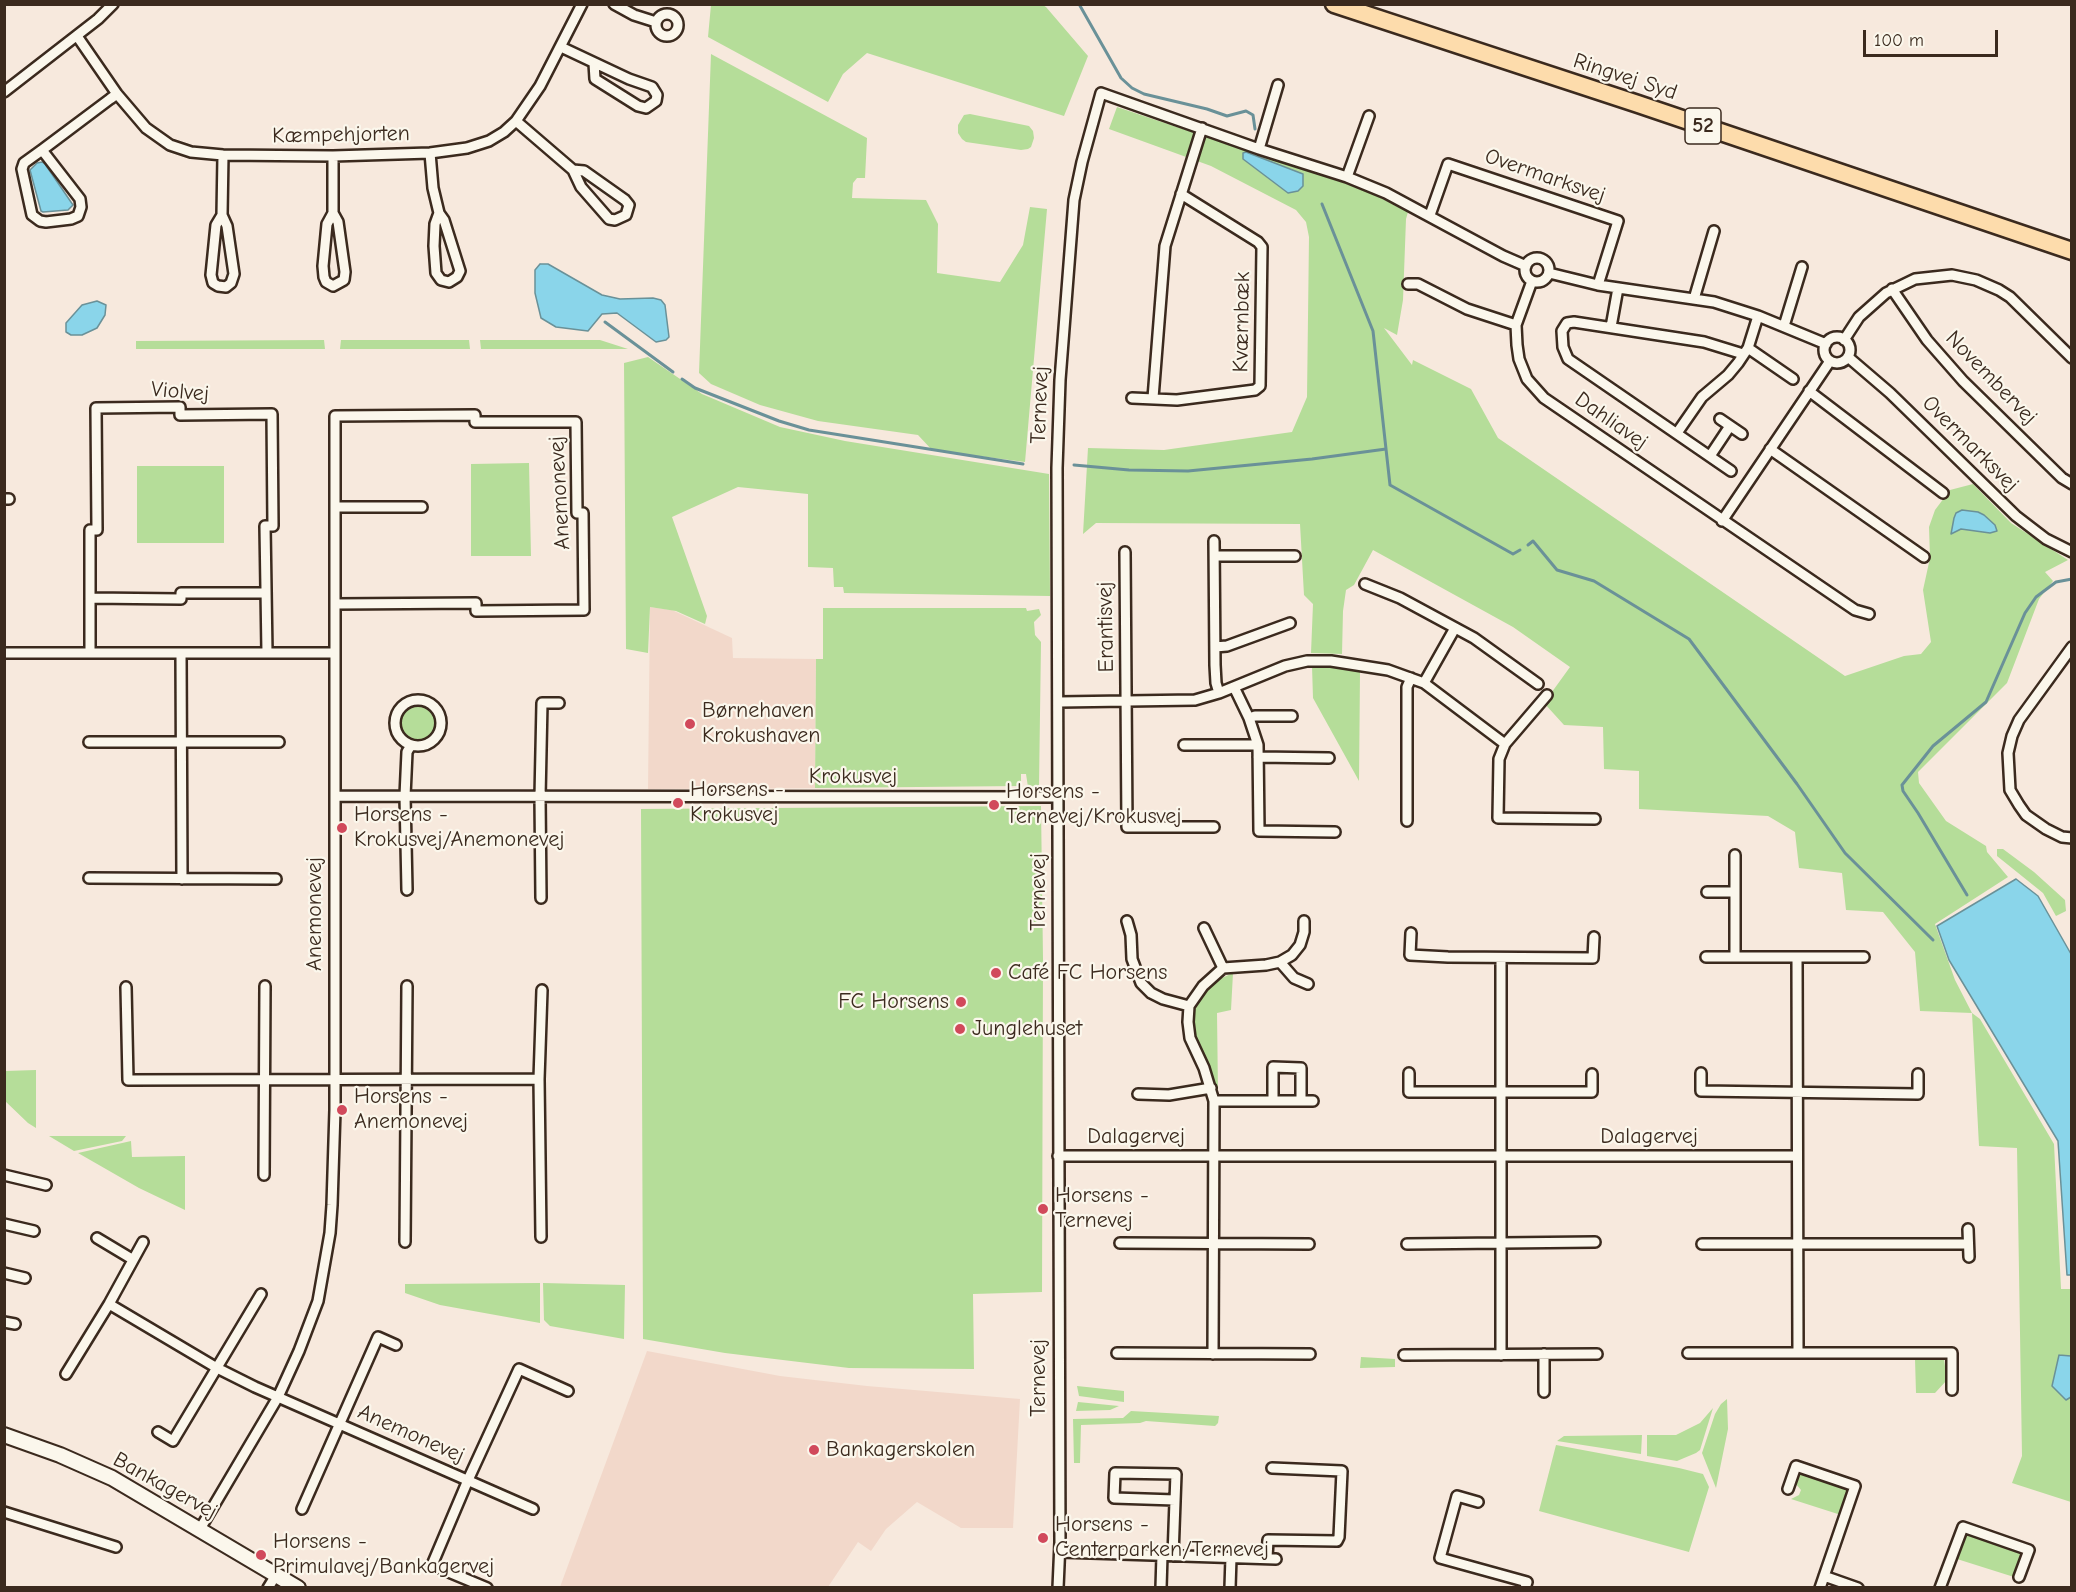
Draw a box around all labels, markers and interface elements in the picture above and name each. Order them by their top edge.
scale bar [1866,18,2001,56]
text: 100 m [1874,30,1924,51]
street label: Ringvej Syd [1570,48,1680,106]
road number: 52 [1685,108,1721,144]
street label: Kæmpehjorten [272,121,410,149]
street label: Overmarksvej [1481,143,1609,209]
street label: Kværnbæk [1228,271,1256,373]
street label: Novembervej [1940,326,2042,430]
street label: Ternevej [1025,366,1055,444]
street label: Violvej [150,376,210,408]
street label: Dahliavej [1569,386,1653,456]
street label: Overmarksvej [1916,390,2024,498]
street label: Anemonevej [544,435,576,551]
street label: Erantisvej [1092,582,1120,672]
place label: Børnehaven Krokushaven [702,698,820,750]
marker: Børnehaven Krokushaven [683,717,697,731]
street label: Krokusvej [809,764,897,790]
place label: Horsens - Krokusvej [690,777,784,828]
place label: Horsens - Ternevej/Krokusvej [1006,779,1182,830]
marker: Horsens - Krokusvej [671,796,685,810]
marker: Horsens - Ternevej/Krokusvej [987,798,1001,812]
place label: Horsens - Krokusvej/Anemonevej [354,802,564,854]
marker: Horsens - Krokusvej/Anemonevej [335,821,349,835]
street label: Ternevej [1026,853,1052,931]
street label: Anemonevej [302,857,328,971]
place label: Café FC Horsens [1008,960,1167,986]
marker: Café FC Horsens [989,966,1003,980]
place label: FC Horsens [838,989,949,1015]
marker: FC Horsens [954,995,968,1009]
place label: Junglehuset [972,1016,1082,1042]
marker: Junglehuset [953,1022,967,1036]
place label: Horsens - Anemonevej [354,1084,468,1136]
marker: Horsens - Anemonevej [335,1103,349,1117]
street label: Dalagervej [1087,1124,1185,1150]
street label: Dalagervej [1600,1124,1698,1150]
place label: Horsens - Ternevej [1055,1183,1149,1234]
marker: Horsens - Ternevej [1036,1202,1050,1216]
street label: Ternevej [1026,1339,1052,1417]
street label: Anemonevej [354,1399,468,1469]
place label: Bankagerskolen [826,1437,975,1463]
marker: Bankagerskolen [807,1443,821,1457]
street label: Bankagervej [108,1447,222,1525]
place label: Horsens - Centerparken/Ternevej [1055,1512,1269,1564]
place label: Horsens - Primulavej/Bankagervej [273,1529,494,1580]
marker: Horsens - Centerparken/Ternevej [1036,1531,1050,1545]
marker: Horsens - Primulavej/Bankagervej [254,1548,268,1562]

